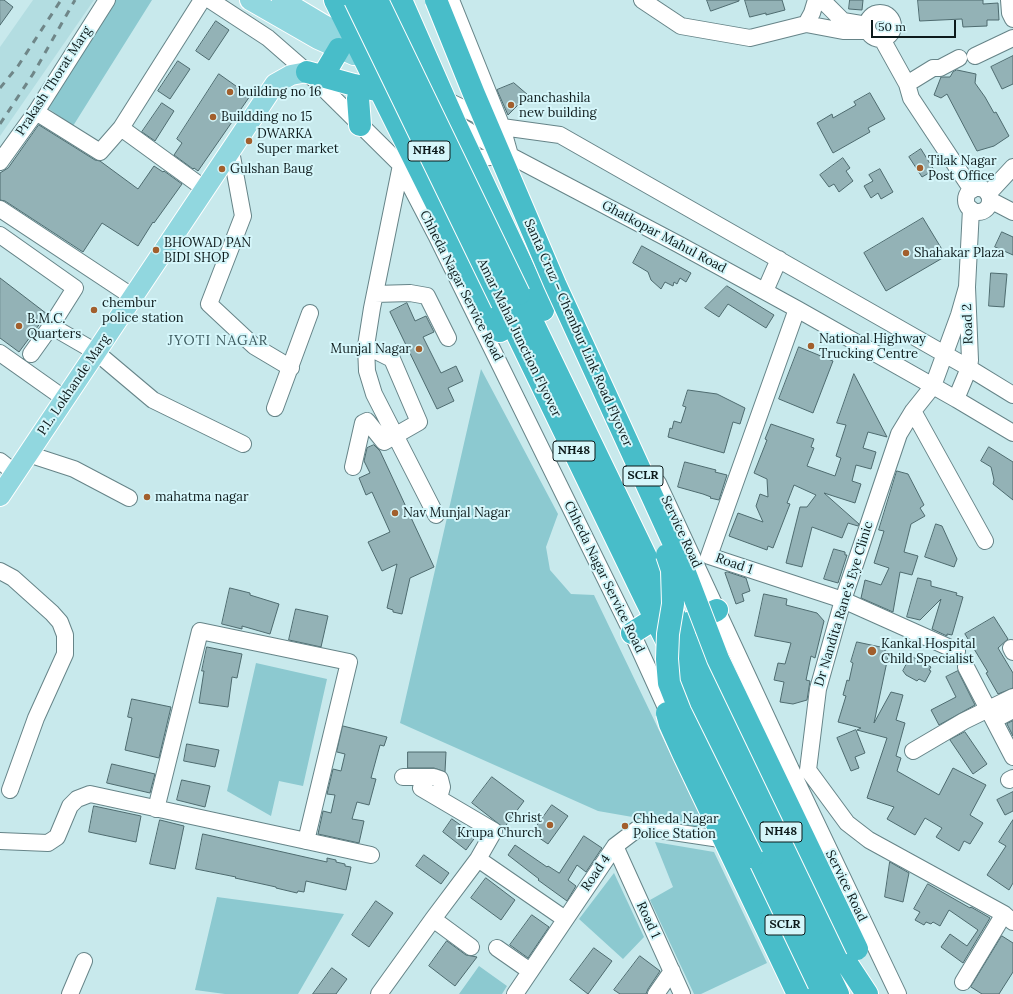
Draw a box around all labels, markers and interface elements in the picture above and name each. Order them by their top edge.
scale bar [873,12,958,38]
text: 50 m [878,19,906,34]
street label: Prakash Thorat Marg [13,24,95,138]
place label: building no 16 [238,84,322,100]
marker: building no 16 [225,87,235,97]
place label: panchashila new building [519,90,597,121]
marker: panchashila new building [506,100,516,110]
place label: Buildding no 15 [221,109,312,125]
marker: Buildding no 15 [208,112,218,122]
place label: DWARKA Super market [257,126,339,157]
marker: DWARKA Super market [244,136,254,146]
road number: NH48 [408,141,450,161]
place label: Tilak Nagar Post Office [928,153,997,184]
place label: Gulshan Baug [230,161,313,177]
marker: Tilak Nagar Post Office [915,163,925,173]
marker: Gulshan Baug [217,164,227,174]
street label: Ghatkopar Mahul Road [599,198,729,276]
street label: Chheda Nagar Service Road [416,208,506,364]
street label: Santa Cruz – Chembur Link Road Flyover [521,217,635,449]
place label: BHOWAD PAN BIDI SHOP [164,235,251,266]
marker: BHOWAD PAN BIDI SHOP [151,245,161,255]
place label: Shahakar Plaza [914,245,1004,261]
marker: Shahakar Plaza [901,248,911,258]
street label: Amar Mahal Junction Flyover [474,256,564,420]
place label: chembur police station [102,295,184,326]
street label: Road 2 [959,303,977,345]
marker: chembur police station [89,305,99,315]
place label: B.M.C. Quarters [27,311,81,342]
marker: B.M.C. Quarters [14,321,24,331]
place label: National Highway Trucking Centre [819,331,926,362]
street label: P.L. Lokhande Marg [34,332,114,438]
district label: JYOTI NAGAR [168,333,268,349]
place label: Munjal Nagar [330,341,411,357]
marker: National Highway Trucking Centre [806,341,816,351]
marker: Munjal Nagar [414,344,424,354]
road number: NH48 [553,441,595,461]
road number: SCLR [623,466,663,486]
place label: mahatma nagar [155,489,249,505]
marker: mahatma nagar [142,492,152,502]
street label: Service Road [657,493,705,571]
street label: Chheda Nagar Service Road [560,499,648,655]
place label: Nav Munjal Nagar [403,505,510,521]
marker: Nav Munjal Nagar [390,508,400,518]
street label: Dr Nandita Rane's Eye Clinic [811,520,877,688]
street label: Road 1 [713,550,755,578]
place label: Kankal Hospital Child Specialist [881,636,975,667]
marker: Kankal Hospital Child Specialist [866,645,878,657]
place label: Christ Krupa Church [457,810,542,841]
place label: Chheda Nagar Police Station [633,811,719,842]
marker: Christ Krupa Church [545,820,555,830]
marker: Chheda Nagar Police Station [620,821,630,831]
road number: NH48 [760,822,802,842]
street label: Service Road [822,848,870,924]
street label: Road 4 [578,852,614,894]
street label: Road 1 [633,899,663,941]
road number: SCLR [765,915,805,935]

